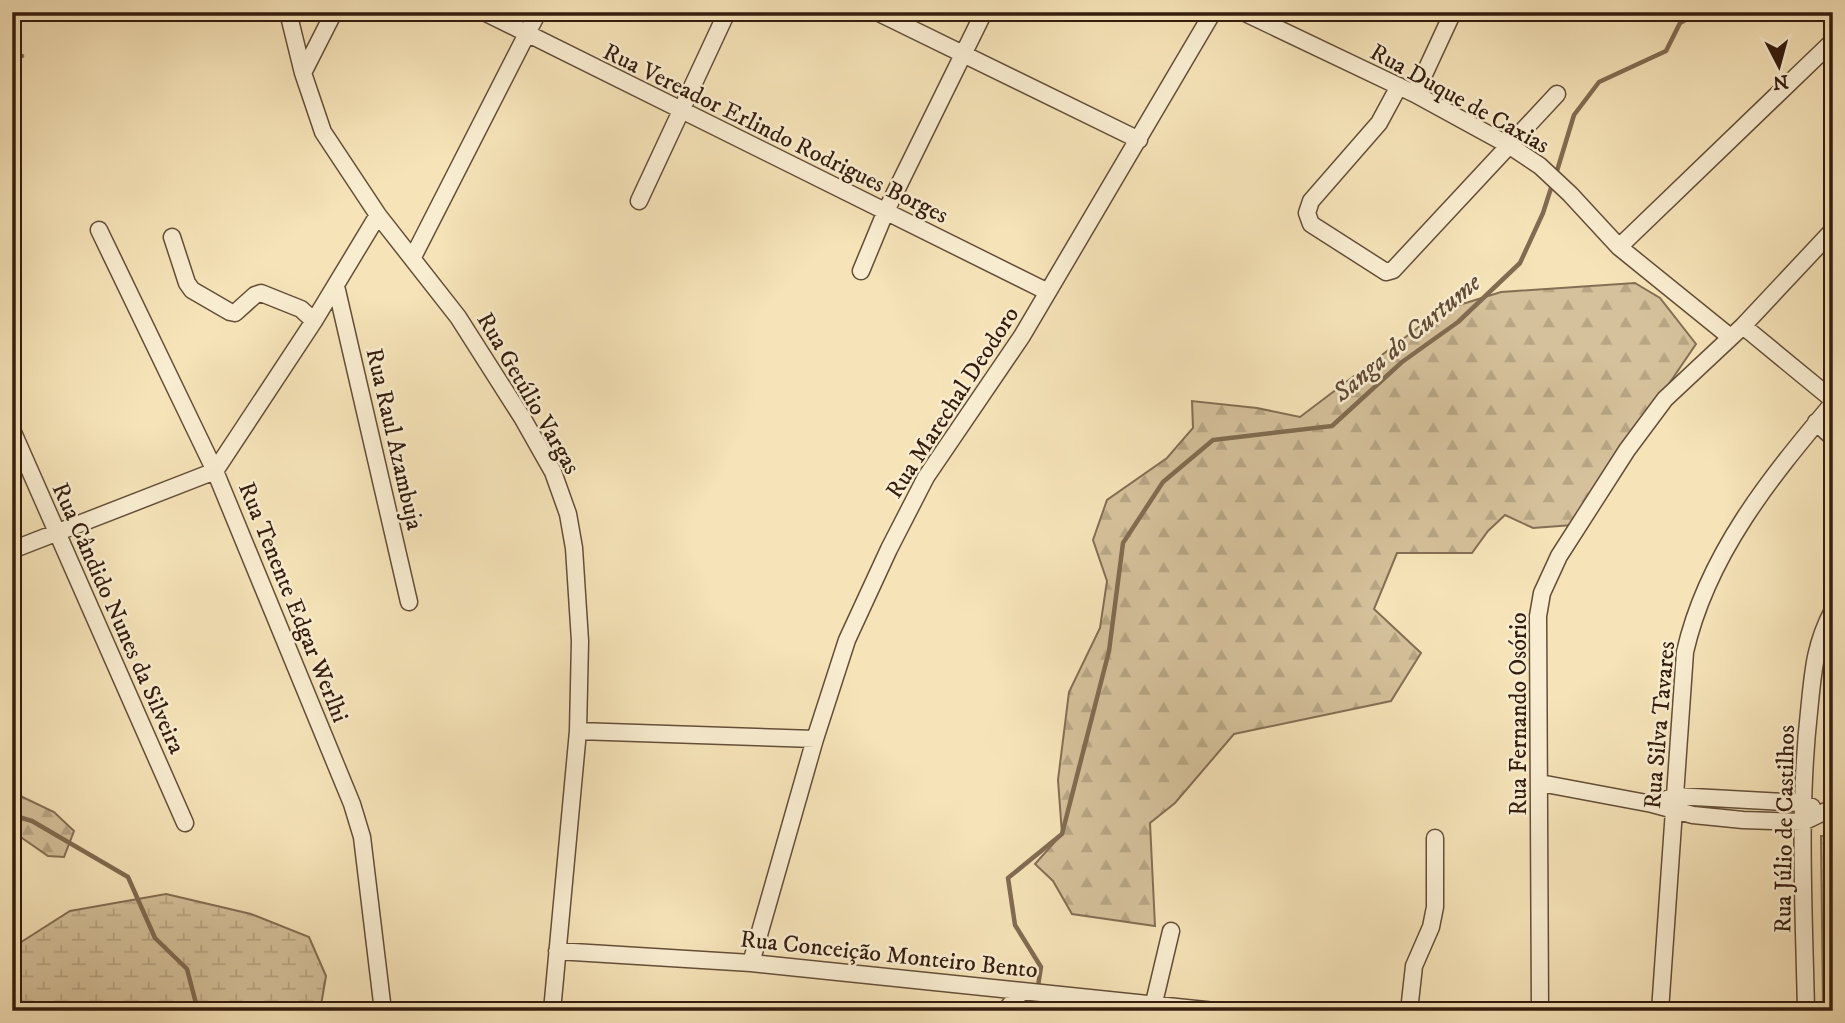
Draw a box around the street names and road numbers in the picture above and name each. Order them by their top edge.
street label: Rua Vereador Erlindo Rodrigues Borges [598,37,953,231]
street label: Rua Duque de Caxias [1365,37,1554,161]
street label: Rua Marechal Deodoro [880,301,1026,504]
street label: Rua Getúlio Vargas [470,307,587,480]
street label: Rua Raul Azambuja [359,345,430,534]
street label: Rua Cândido Nunes da Silveira [45,478,192,759]
street label: Rua Tenente Edgar Werlhi [231,478,355,727]
street label: Rua Fernando Osório [1504,612,1534,816]
street label: Rua Silva Tavares [1638,640,1682,810]
street label: Rua Júlio de Castilhos [1768,725,1802,933]
street label: Rua Conceição Monteiro Bento [739,924,1039,986]

